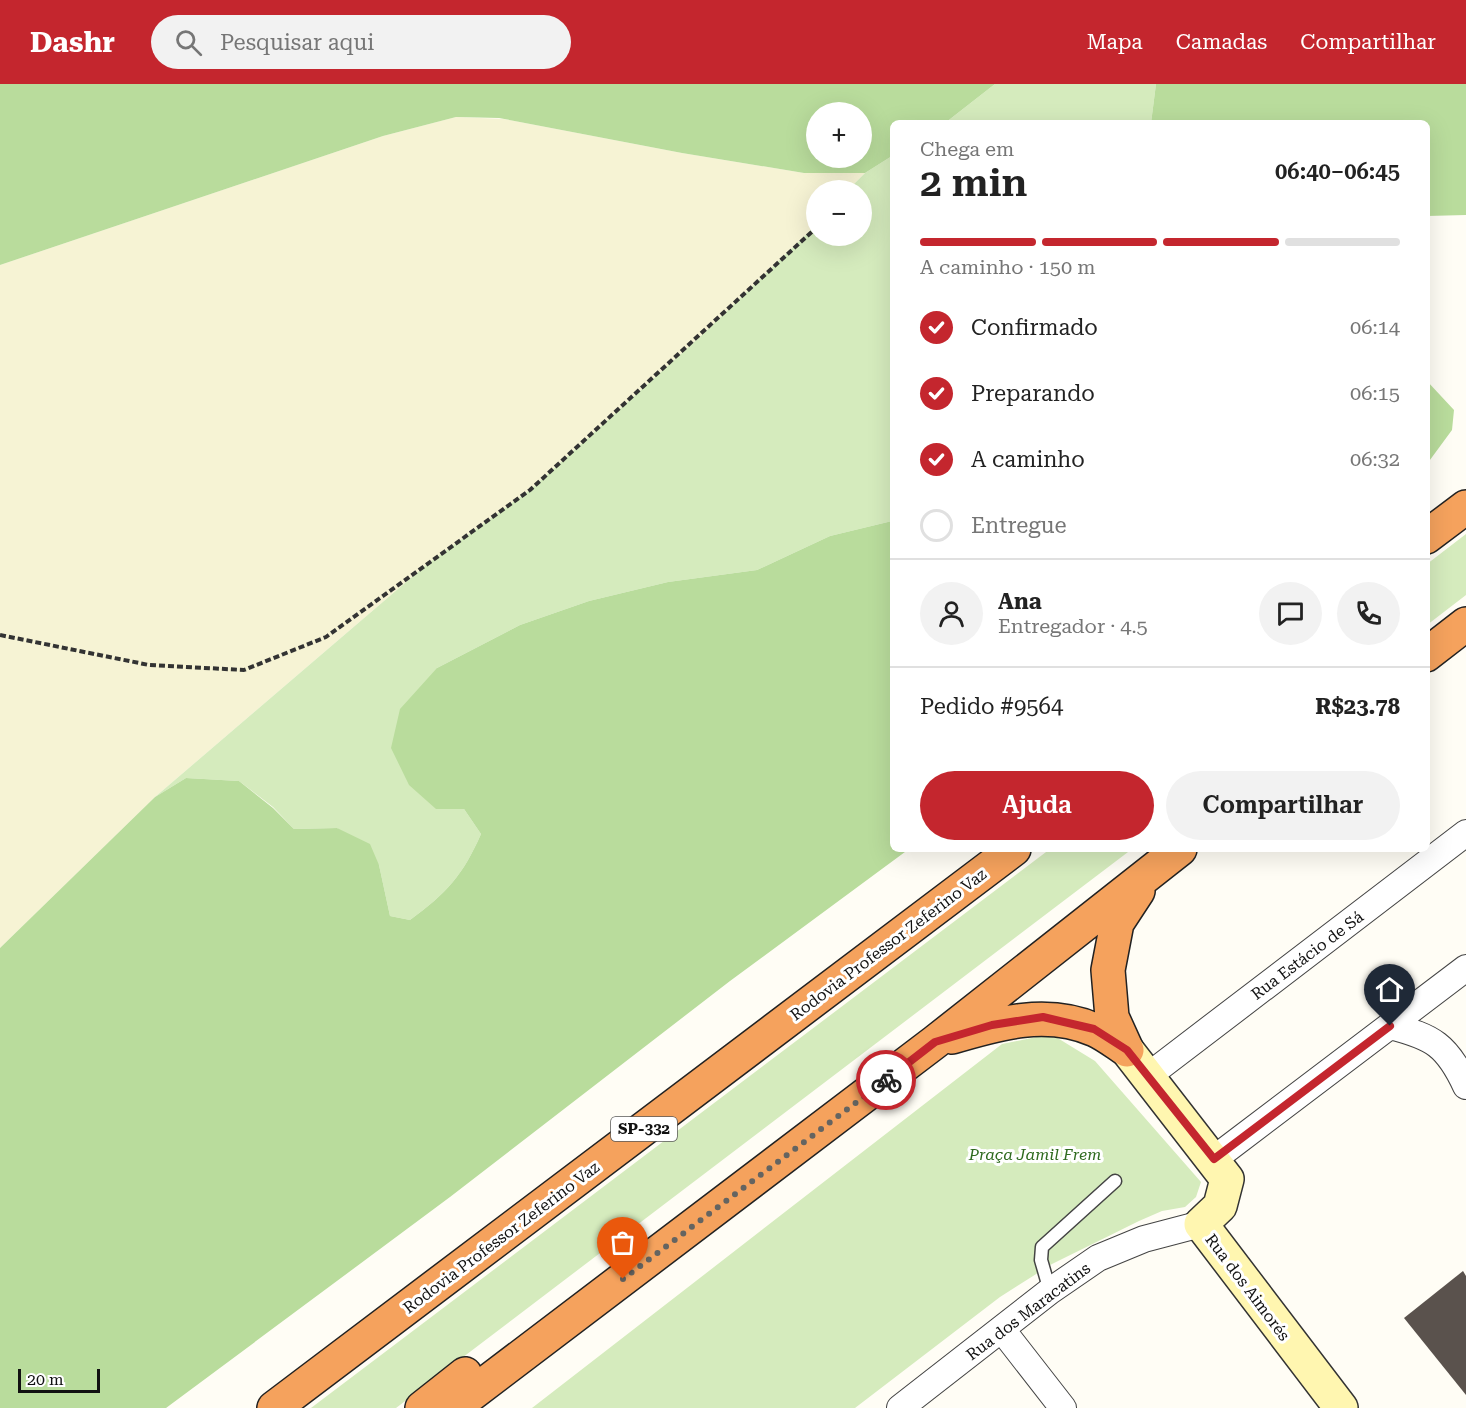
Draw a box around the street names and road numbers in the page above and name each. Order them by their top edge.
street label: Rodovia Professor Zeferino Vaz [787,864,990,1024]
street label: Rua Estácio de Sá [1247,907,1367,1004]
road number: SP-332 [611,1117,677,1141]
street label: Rodovia Professor Zeferino Vaz [400,1157,603,1317]
street label: Rua dos Aimorés [1201,1230,1294,1345]
street label: Rua dos Maracatins [963,1258,1094,1364]

